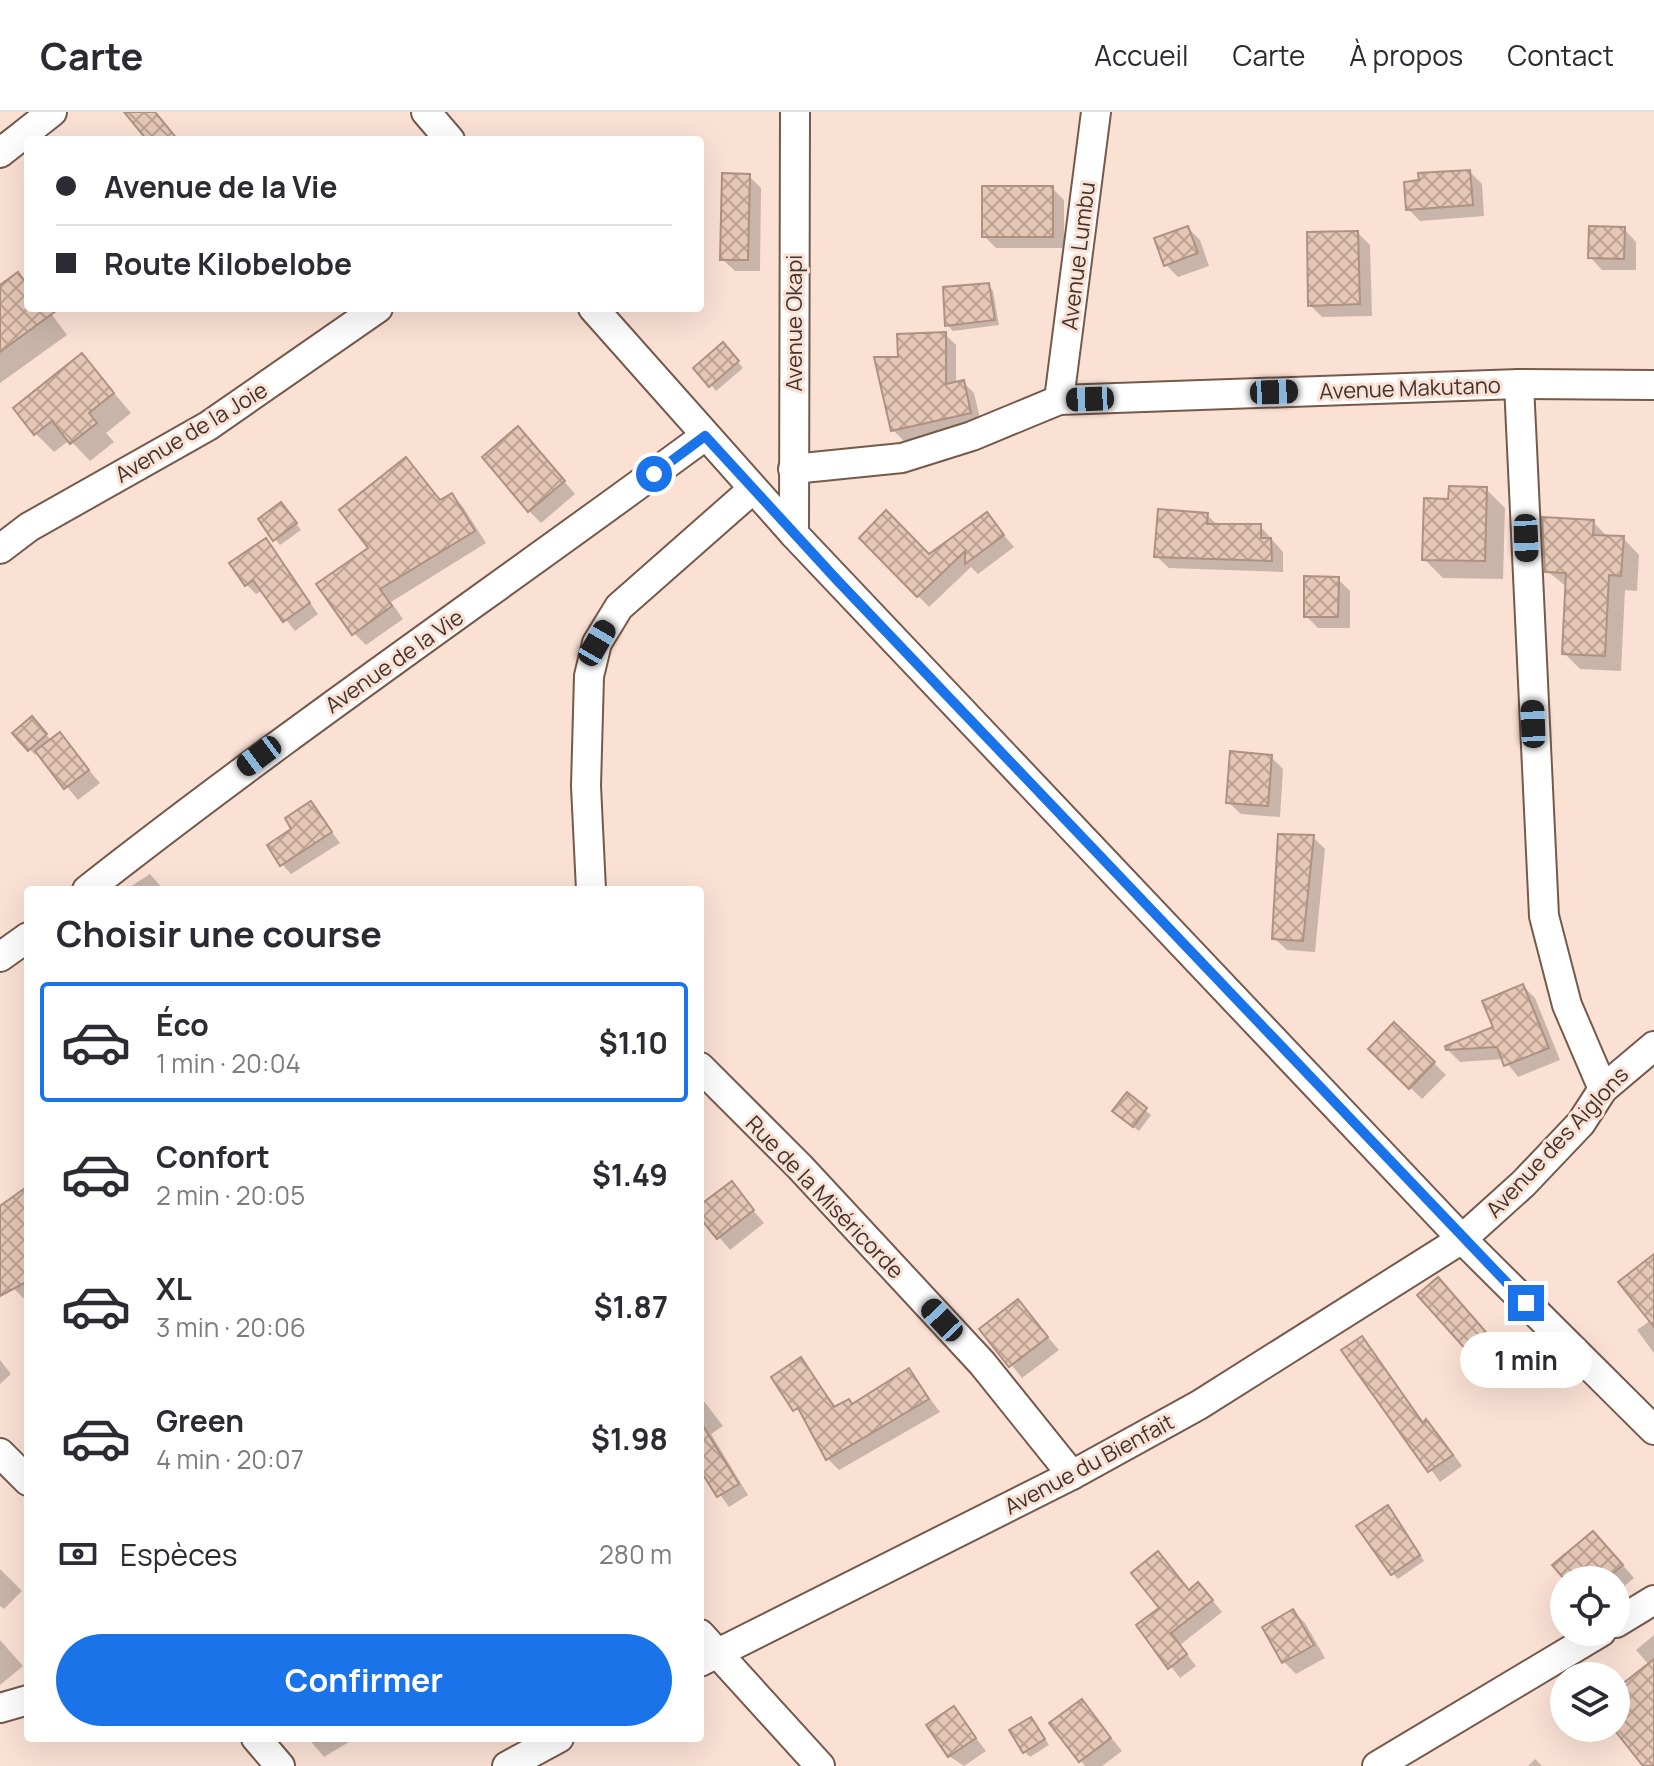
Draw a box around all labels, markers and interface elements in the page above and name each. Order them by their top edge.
text: Carte [40,29,143,81]
text: Accueil [1094,36,1189,74]
text: Carte [1233,36,1305,74]
text: À propos [1349,36,1463,74]
text: Contact [1507,36,1614,74]
text: Avenue de la Vie [104,166,337,207]
street label: Avenue Lumbu [1054,180,1102,332]
text: Route Kilobelobe [104,243,352,284]
street label: Avenue Okapi [779,255,809,391]
street label: Avenue Makutano [1319,370,1501,406]
street label: Avenue de la Joie [109,375,273,489]
car [1250,379,1298,405]
car [1066,386,1114,412]
route start [636,456,672,492]
car [1513,514,1539,562]
street label: Avenue de la Vie [319,602,469,720]
car [575,616,619,670]
car [1520,700,1546,748]
car [233,732,285,780]
text: Choisir une course [56,909,382,958]
text: Éco [156,1004,209,1045]
icon: car [60,1006,132,1078]
text: $1.10 [599,1022,668,1063]
text: 1 min · 20:04 [156,1045,301,1081]
street label: Avenue des Aiglons [1479,1060,1635,1224]
street label: Rue de la Miséricorde [739,1109,911,1285]
text: Confort [156,1136,270,1177]
icon: car [60,1138,132,1210]
text: $1.49 [592,1154,668,1195]
text: 2 min · 20:05 [156,1177,305,1213]
text: XL [156,1268,192,1309]
icon: car [60,1270,132,1342]
route end [1508,1285,1544,1321]
text: $1.87 [594,1286,668,1327]
car [917,1294,967,1346]
text: 3 min · 20:06 [156,1309,306,1345]
callout: 1 min [1460,1331,1592,1387]
text: 1 min [1494,1342,1558,1378]
text: Green [156,1400,244,1441]
icon: car [60,1402,132,1474]
street label: Avenue du Bienfait [999,1407,1179,1521]
text: $1.98 [591,1418,668,1459]
text: 4 min · 20:07 [156,1441,304,1477]
icon: cash [56,1532,100,1576]
text: Espèces [120,1534,238,1575]
text: 280 m [599,1536,672,1572]
map controls [1550,1566,1630,1742]
button: locate [1550,1566,1630,1646]
button: Confirmer [56,1634,672,1726]
button: layers [1550,1662,1630,1742]

